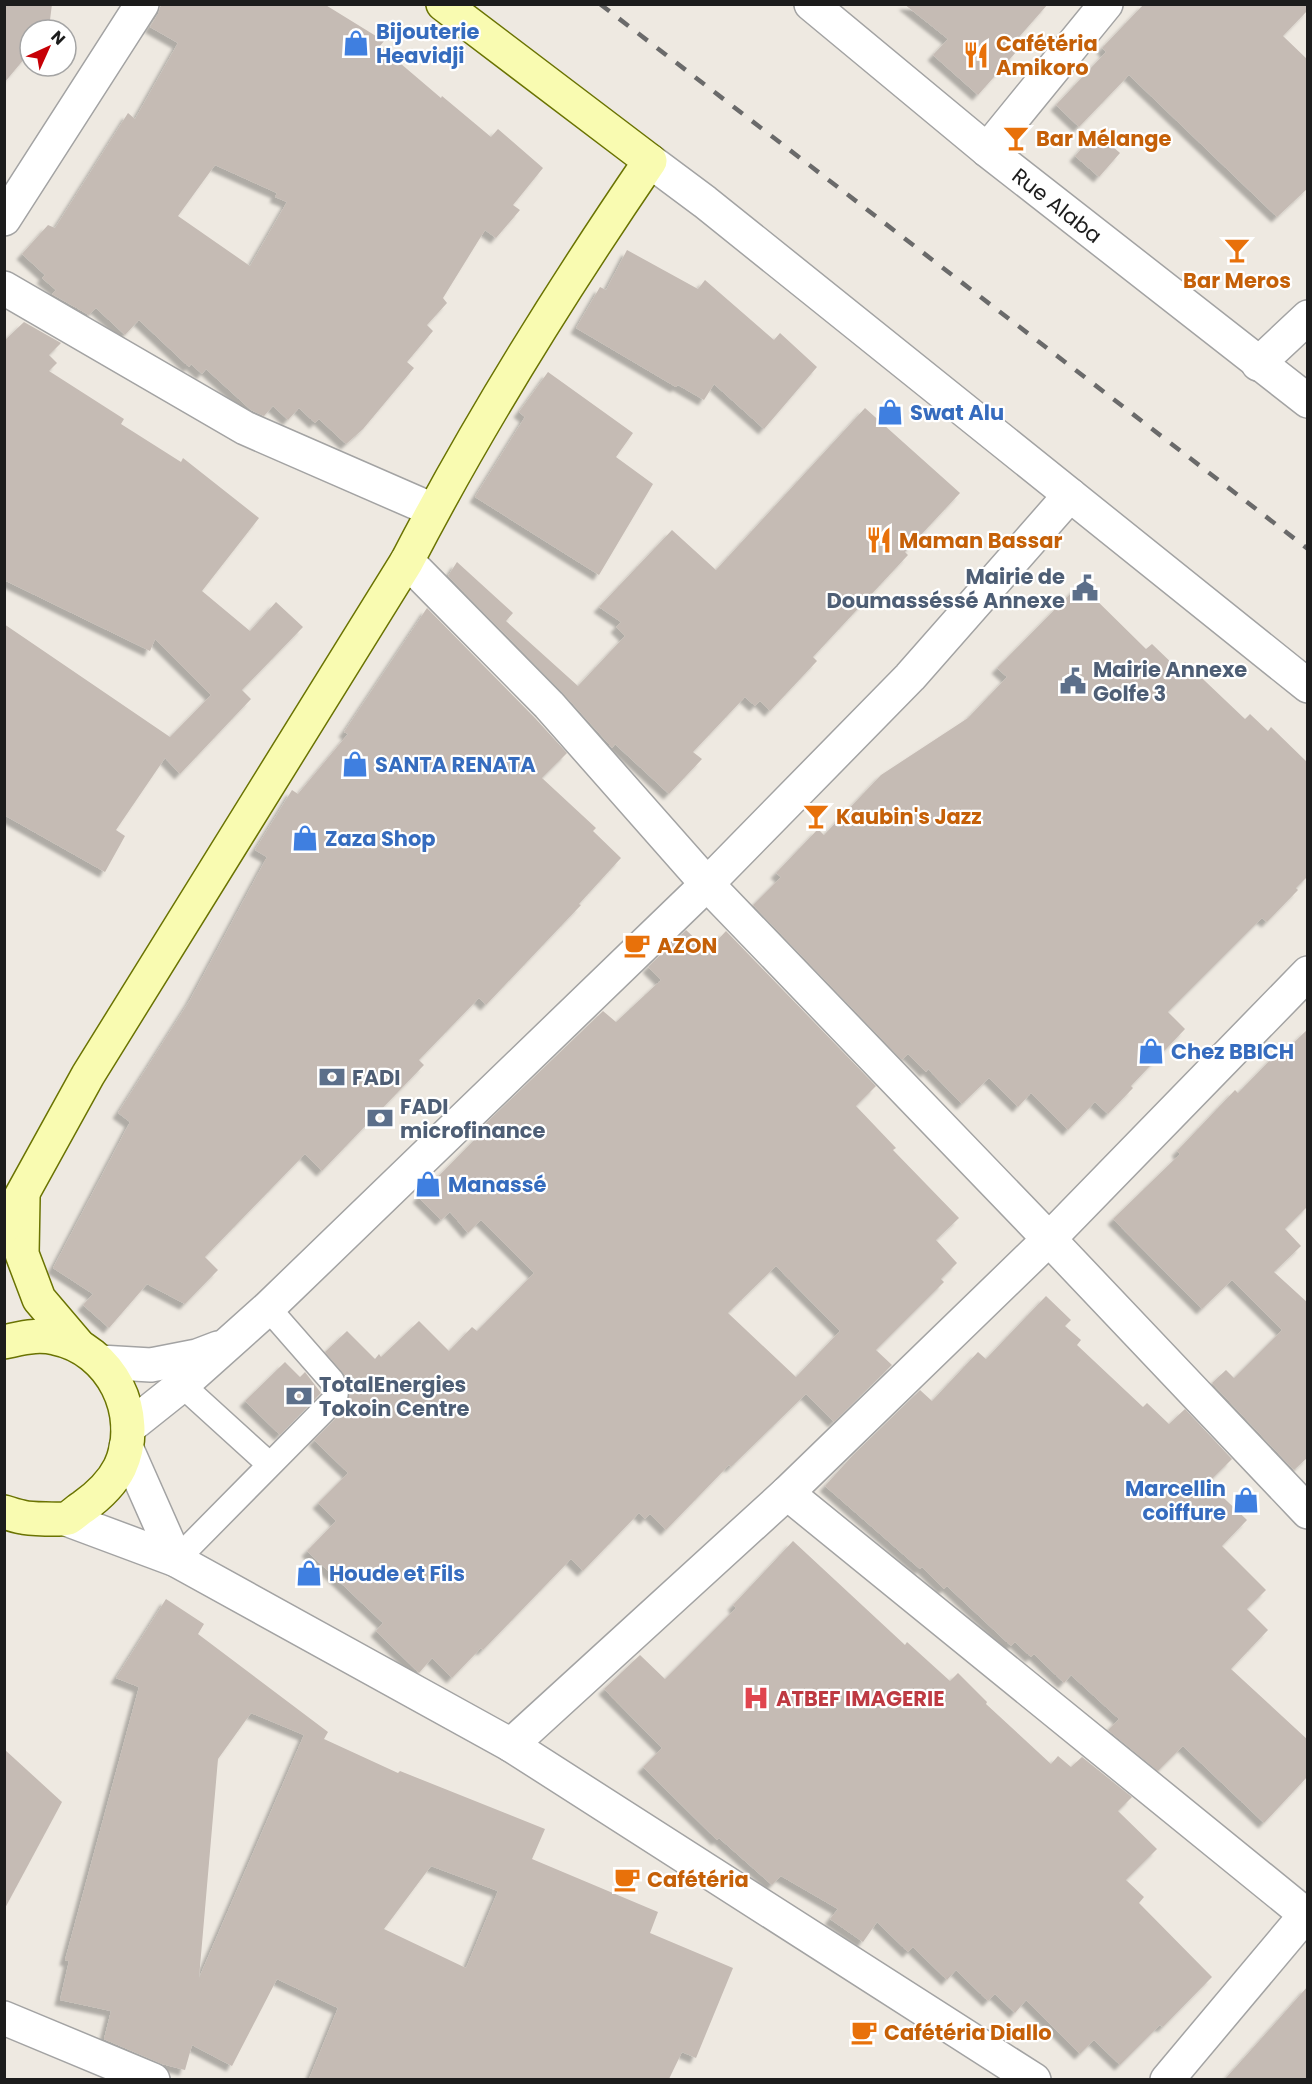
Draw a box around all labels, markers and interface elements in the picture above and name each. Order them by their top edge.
place label: Bijouterie Heavidji [376,17,479,70]
north arrow [18,18,78,78]
text: N [46,25,71,50]
shop icon: Bijouterie Heavidji [341,28,371,58]
place label: Cafétéria Amikoro [996,29,1098,82]
restaurant icon: Cafétéria Amikoro [961,40,991,70]
bar icon: Bar Mélange [1001,123,1031,153]
place label: Bar Mélange [1036,124,1172,153]
street label: Rue Alaba [1006,161,1108,249]
bar icon: Bar Meros [1222,235,1252,265]
place label: Bar Meros [1183,266,1291,295]
shop icon: Swat Alu [875,397,905,427]
place label: Swat Alu [910,398,1004,427]
restaurant icon: Maman Bassar [864,525,894,555]
place label: Maman Bassar [899,526,1062,555]
place label: Mairie de Doumasséssé Annexe [827,562,1065,615]
public building icon: Mairie de Doumasséssé Annexe [1070,573,1100,603]
place label: Mairie Annexe Golfe 3 [1093,655,1247,708]
public building icon: Mairie Annexe Golfe 3 [1058,666,1088,696]
shop icon: SANTA RENATA [340,749,370,779]
place label: SANTA RENATA [375,750,536,779]
bar icon: Kaubin's Jazz [801,801,831,831]
place label: Kaubin's Jazz [836,802,982,831]
shop icon: Zaza Shop [290,823,320,853]
place label: Zaza Shop [325,824,436,853]
cafe icon: AZON [622,930,652,960]
place label: AZON [657,931,717,960]
shop icon: Chez BBICH [1136,1036,1166,1066]
place label: Chez BBICH [1171,1037,1294,1066]
bank icon: FADI [317,1062,347,1092]
place label: FADI [352,1063,400,1092]
place label: FADI microfinance [400,1092,546,1145]
bank icon: FADI microfinance [365,1103,395,1133]
shop icon: Manassé [413,1169,443,1199]
place label: Manassé [448,1170,546,1199]
place label: TotalEnergies Tokoin Centre [319,1370,470,1423]
bank icon: TotalEnergies Tokoin Centre [284,1381,314,1411]
place label: Marcellin coiffure [1125,1474,1226,1527]
shop icon: Marcellin coiffure [1231,1485,1261,1515]
shop icon: Houde et Fils [294,1558,324,1588]
place label: Houde et Fils [329,1559,465,1588]
hospital icon: ATBEF IMAGERIE [741,1683,771,1713]
place label: ATBEF IMAGERIE [776,1684,945,1713]
cafe icon: Cafétéria [612,1864,642,1894]
place label: Cafétéria [647,1865,749,1894]
cafe icon: Cafétéria Diallo [849,2017,879,2047]
place label: Cafétéria Diallo [884,2018,1052,2047]

